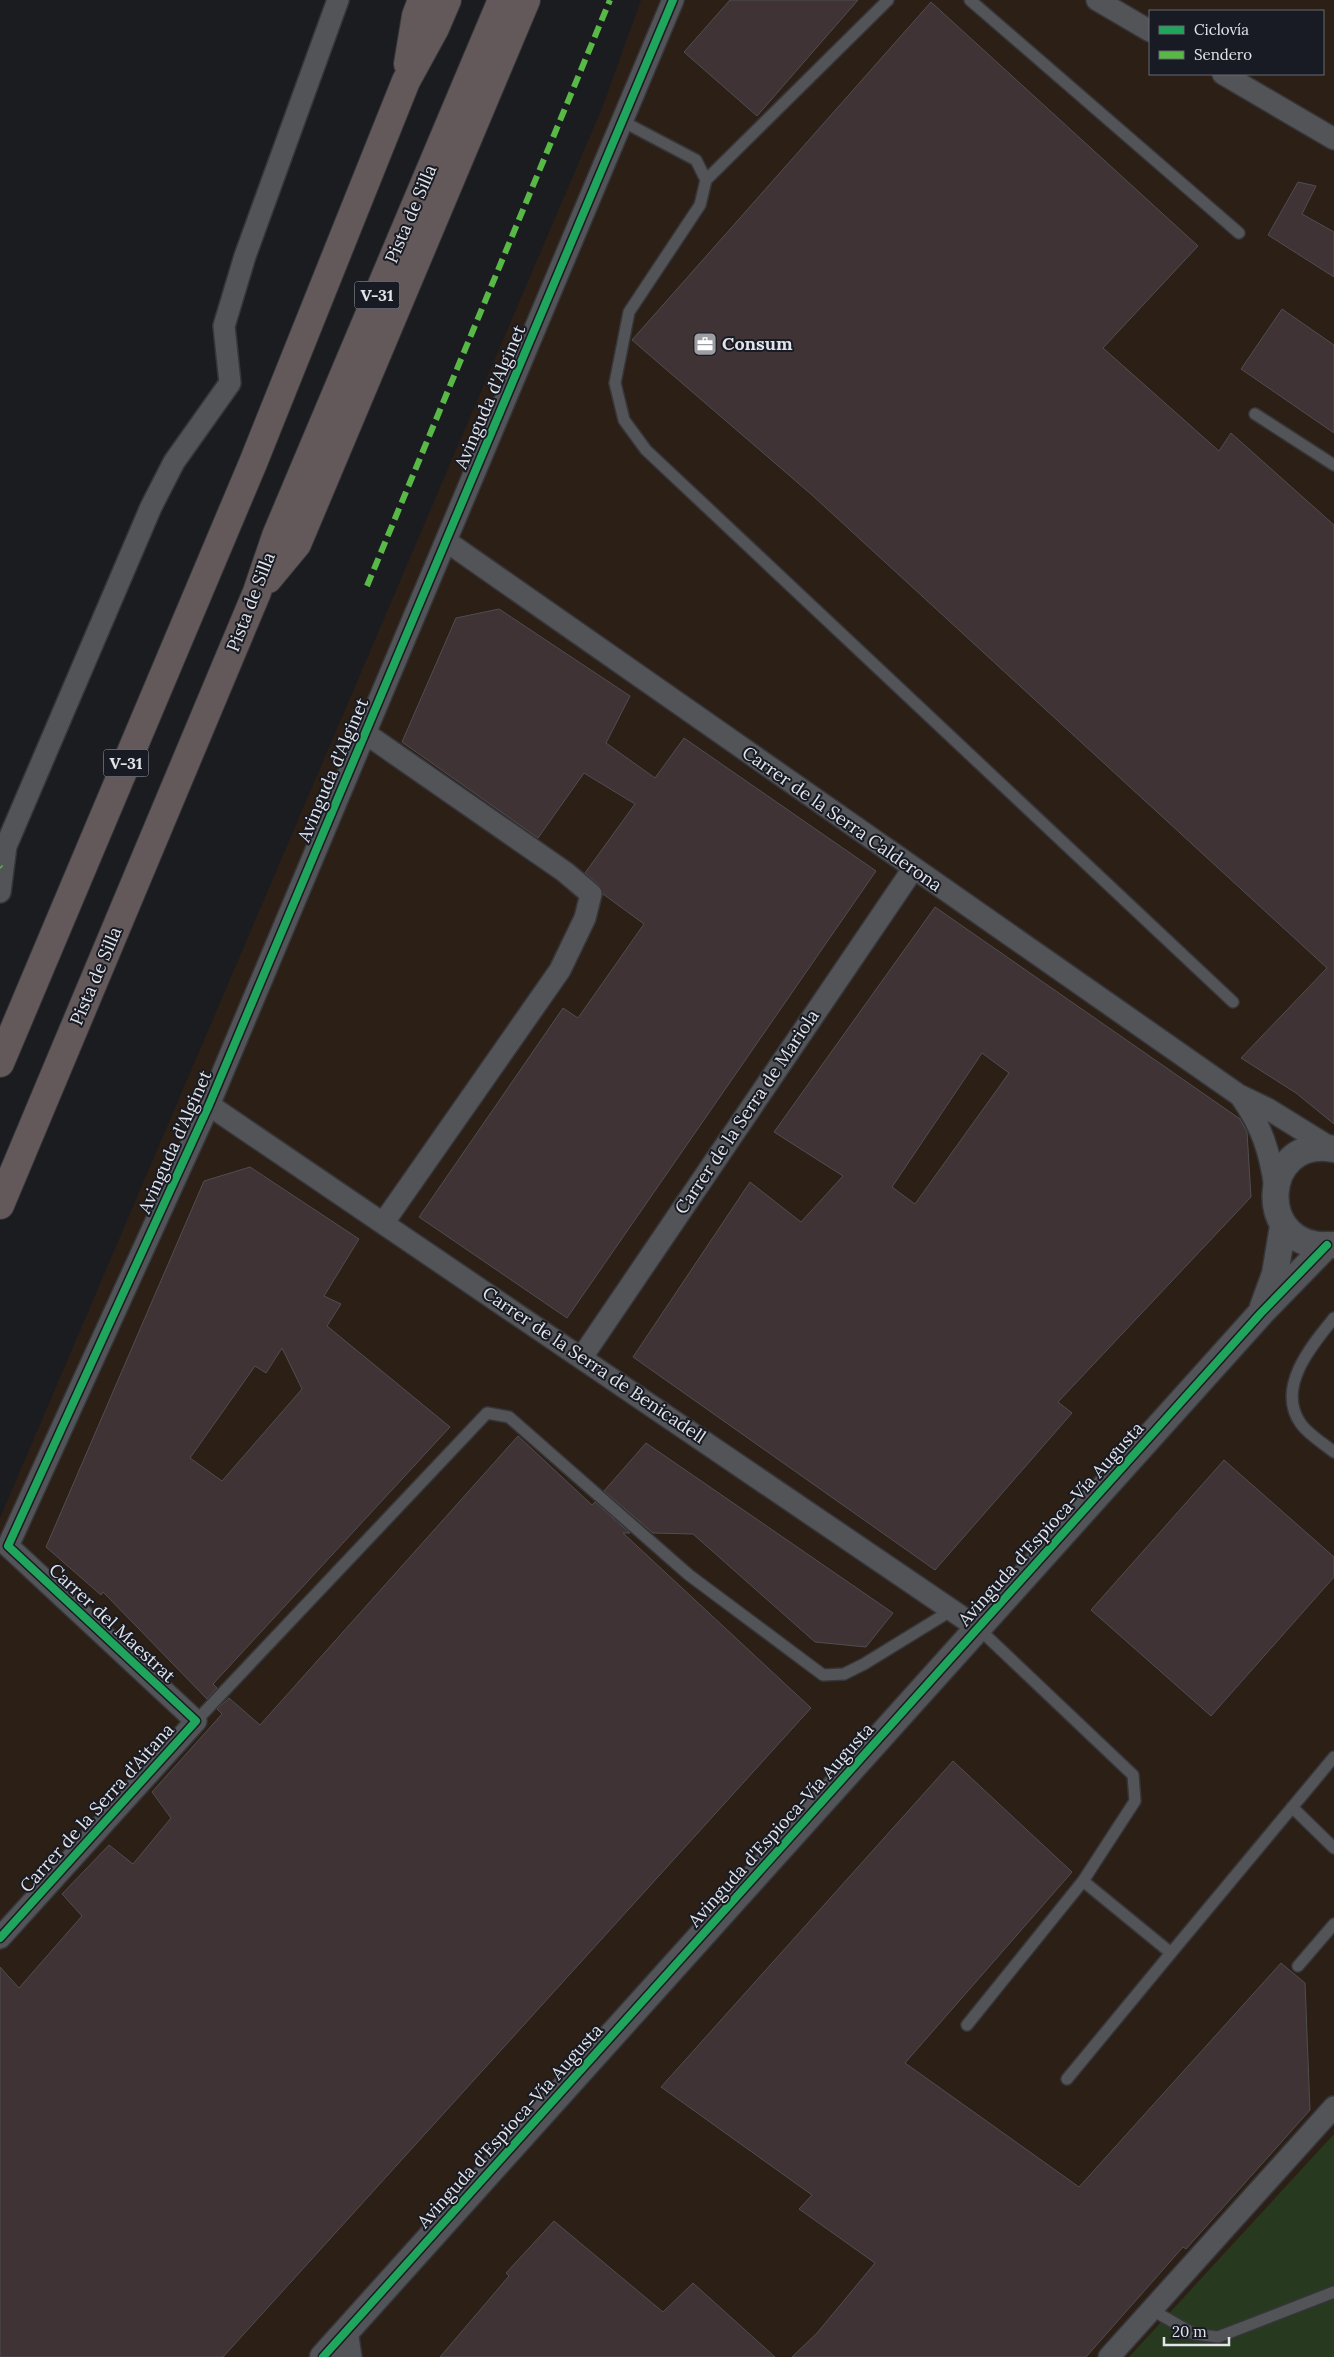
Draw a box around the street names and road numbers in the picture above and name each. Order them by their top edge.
street label: Pista de Silla [379,161,442,267]
road number: V-31 [354,282,400,308]
street label: Avinguda d'Alginet [448,321,530,473]
street label: Pista de Silla [221,549,280,655]
street label: Avinguda d'Alginet [291,694,373,846]
street label: Carrer de la Serra Calderona [738,741,947,897]
road number: V-31 [104,750,148,776]
street label: Pista de Silla [64,923,127,1029]
street label: Carrer de la Serra de Mariola [669,1005,824,1218]
street label: Avinguda d'Alginet [132,1067,216,1218]
street label: Carrer de la Serra de Benicadell [478,1281,710,1448]
street label: Avinguda d'Espioca-Vía Augusta [952,1417,1148,1631]
street label: Carrer del Maestrat [44,1558,180,1687]
street label: Carrer de la Serra d'Aitana [14,1718,179,1897]
street label: Avinguda d'Espioca-Vía Augusta [682,1718,878,1932]
street label: Avinguda d'Espioca-Vía Augusta [411,2019,607,2233]

